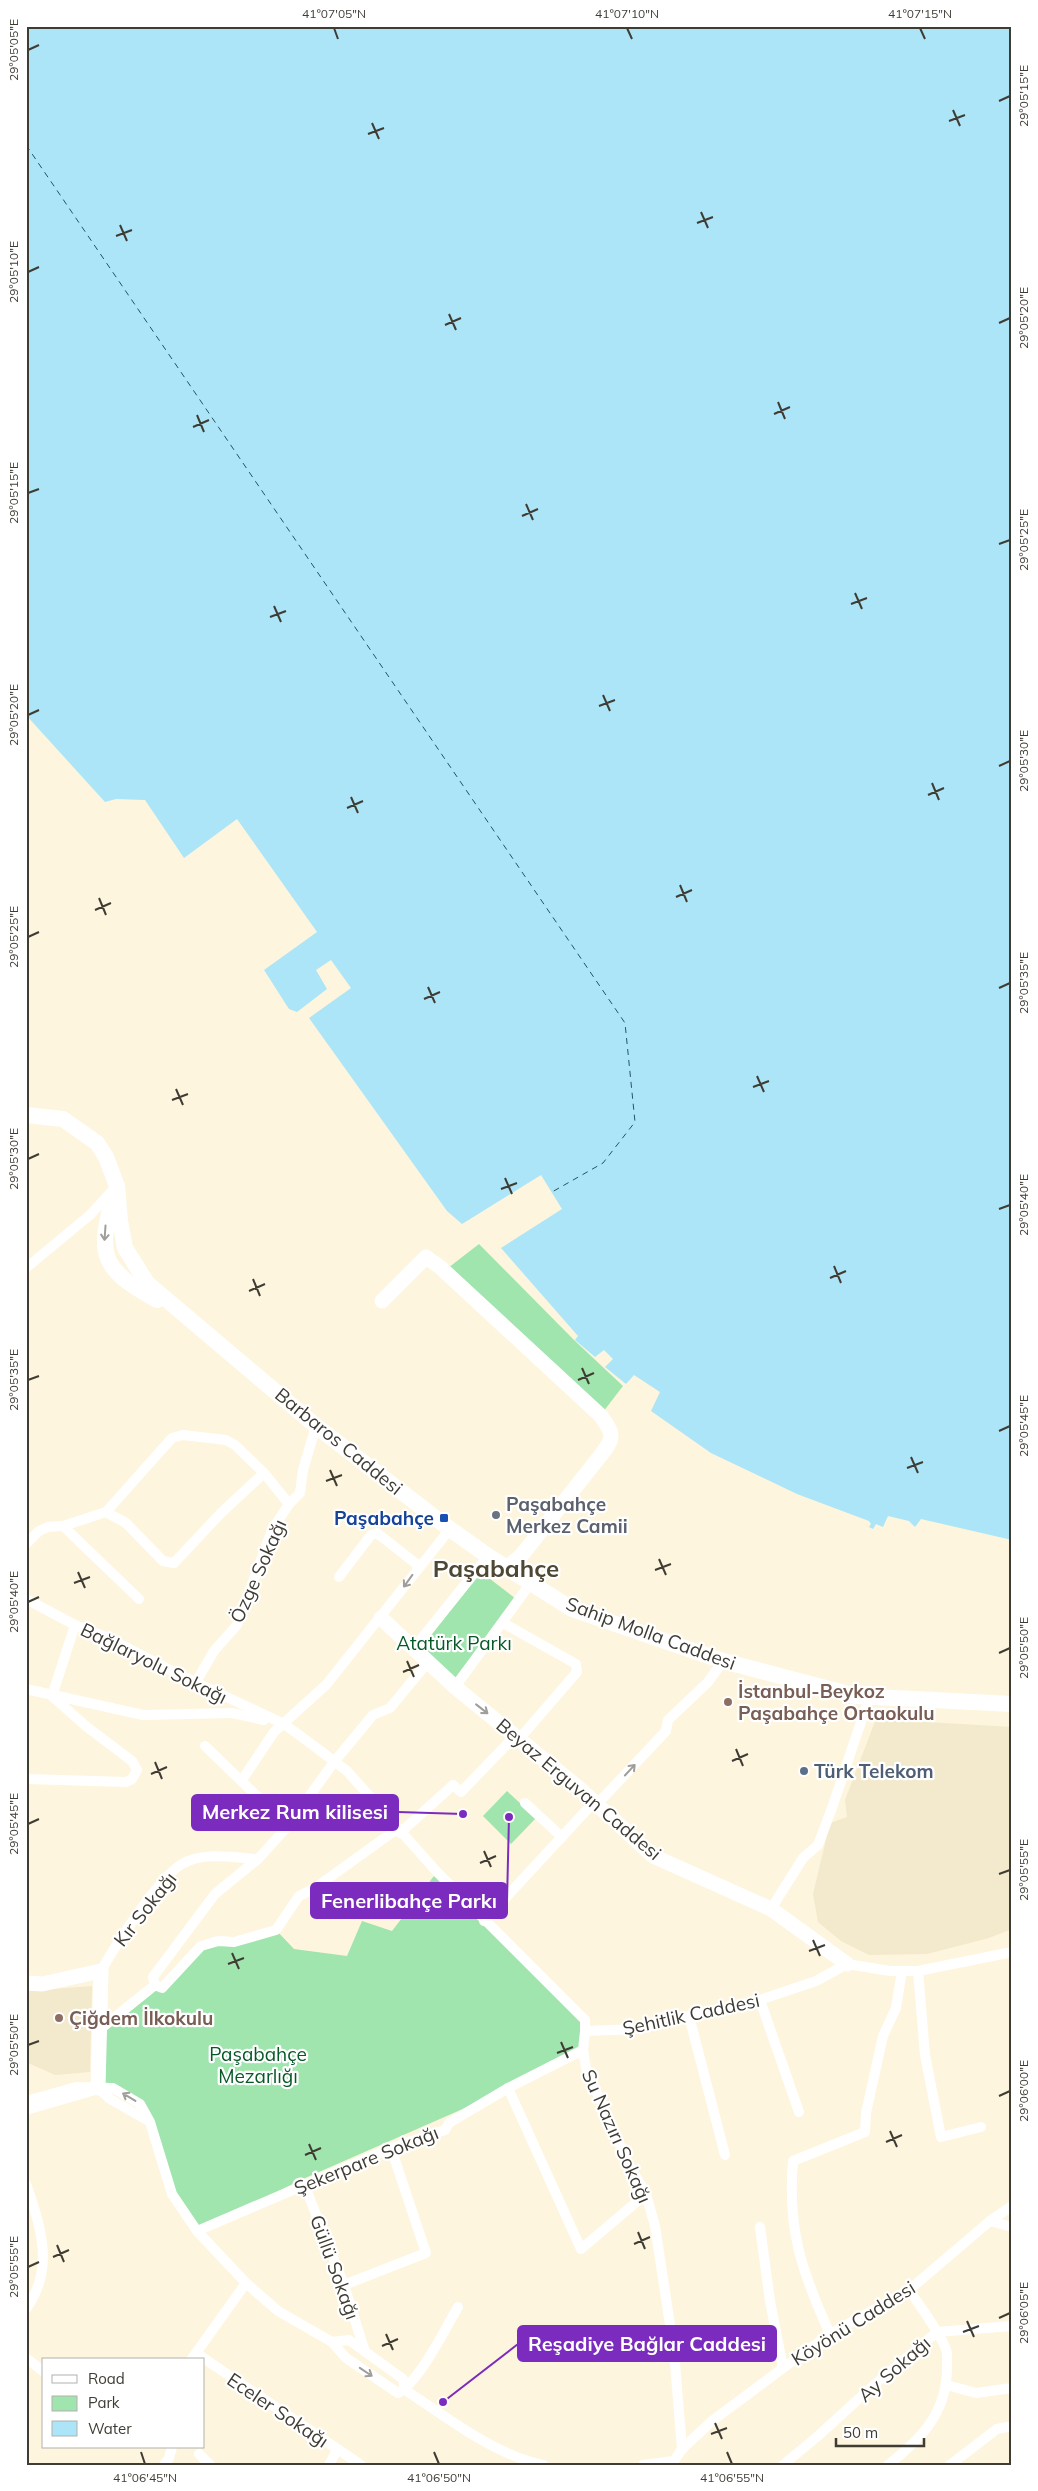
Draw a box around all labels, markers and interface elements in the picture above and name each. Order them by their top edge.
text: 41°07'05"N [302,6,366,21]
text: 41°07'10"N [595,6,659,21]
text: 41°07'15"N [888,6,952,21]
text: 29°05'05"E [6,19,21,81]
text: 29°05'15"E [1016,65,1031,127]
text: 29°05'10"E [6,241,21,303]
text: 29°05'20"E [1016,287,1031,349]
text: 29°05'15"E [6,462,21,524]
text: 29°05'25"E [1016,509,1031,571]
text: 29°05'20"E [6,684,21,746]
text: 29°05'30"E [1016,730,1031,792]
text: 29°05'25"E [6,906,21,968]
text: 29°05'35"E [1016,952,1031,1014]
text: 29°05'30"E [6,1128,21,1190]
text: 29°05'40"E [1016,1174,1031,1236]
one-way arrow [100,1225,109,1241]
text: 29°05'35"E [6,1349,21,1411]
street label: Barbaros Caddesi [270,1382,408,1500]
text: 29°05'45"E [1016,1395,1031,1457]
place label: Paşabahçe Merkez Camii [506,1492,628,1538]
place label: Paşabahçe [334,1506,434,1530]
marker: Paşabahçe Merkez Camii [490,1509,502,1521]
marker: Paşabahçe [438,1512,450,1524]
street label: Özge Sokağı [224,1515,292,1627]
district label: Paşabahçe [433,1553,559,1583]
text: 29°05'40"E [6,1571,21,1633]
one-way arrow [403,1574,413,1588]
street label: Sahip Molla Caddesi [563,1591,739,1675]
street label: Bağlaryolu Sokağı [77,1617,231,1709]
text: 29°05'50"E [1016,1617,1031,1679]
park label: Atatürk Parkı [396,1631,512,1655]
place label: İstanbul-Beykoz Paşabahçe Ortaokulu [738,1679,935,1725]
marker: İstanbul-Beykoz Paşabahçe Ortaokulu [722,1696,734,1708]
one-way arrow [476,1703,489,1714]
street label: Beyaz Erguvan Caddesi [492,1713,666,1865]
place label: Türk Telekom [814,1759,934,1783]
one-way arrow [624,1763,636,1776]
marker: Türk Telekom [798,1765,810,1777]
text: 29°05'45"E [6,1793,21,1855]
callout: Merkez Rum kilisesi [192,1795,398,1830]
text: Merkez Rum kilisesi [202,1799,388,1824]
text: 29°05'55"E [1016,1839,1031,1901]
street label: Kır Sokağı [108,1867,182,1951]
callout: Fenerlibahçe Parkı [311,1883,507,1918]
text: Fenerlibahçe Parkı [321,1888,497,1913]
street label: Şehitlik Caddesi [620,1988,762,2040]
place label: Çiğdem İlkokulu [69,2006,213,2030]
marker: Çiğdem İlkokulu [53,2012,65,2024]
text: 29°05'50"E [6,2014,21,2076]
park label: Paşabahçe Mezarlığı [209,2042,307,2088]
text: 29°06'00"E [1016,2060,1031,2122]
street label: Su Nazırı Sokağı [577,2065,657,2207]
one-way arrow [122,2091,136,2101]
street label: Şekerpare Sokağı [290,2120,442,2200]
street label: Güllü Sokağı [305,2211,365,2323]
text: 29°05'55"E [6,2236,21,2298]
street label: Köyönü Caddesi [787,2275,919,2371]
text: 29°06'05"E [1016,2282,1031,2344]
callout: Reşadiye Bağlar Caddesi [518,2326,776,2361]
text: Reşadiye Bağlar Caddesi [528,2331,766,2356]
street label: Ay Sokağı [853,2331,935,2407]
legend [42,2358,205,2448]
street label: Eceler Sokağı [223,2367,333,2453]
one-way arrow [359,2367,373,2377]
text: Road [88,2369,125,2388]
text: Park [88,2393,120,2412]
scale bar [836,2416,923,2448]
text: Water [88,2419,132,2438]
text: 50 m [843,2423,878,2442]
text: 41°06'45"N [113,2470,177,2485]
text: 41°06'50"N [407,2470,471,2485]
text: 41°06'55"N [700,2470,764,2485]

